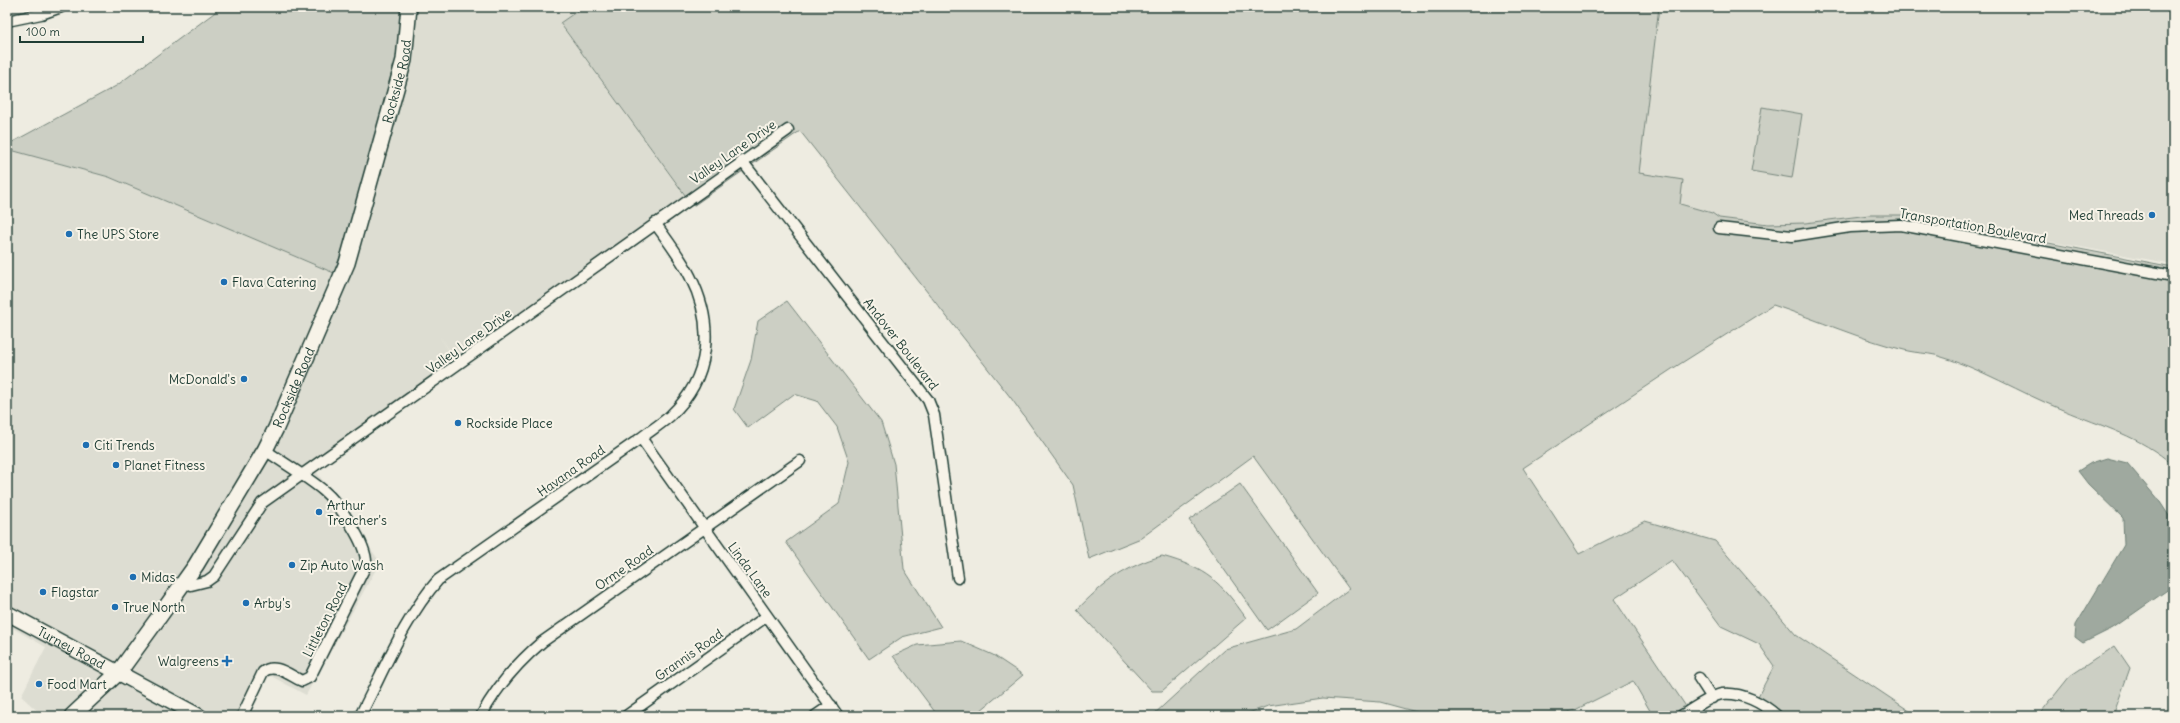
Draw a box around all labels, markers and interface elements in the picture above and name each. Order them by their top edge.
scale bar [20,18,143,44]
text: 100 m [26,24,60,39]
street label: Rockside Road [378,38,414,125]
street label: Valley Lane Drive [687,116,779,188]
street label: Transportation Boulevard [1898,205,2048,247]
place label: Med Threads [2069,207,2144,224]
marker: Med Threads [2147,210,2157,220]
place label: The UPS Store [77,226,159,243]
marker: The UPS Store [64,229,74,239]
place label: Flava Catering [232,274,317,291]
marker: Flava Catering [219,277,229,287]
street label: Andover Boulevard [860,295,942,394]
street label: Valley Lane Drive [423,304,515,378]
street label: Rockside Road [269,344,318,430]
place label: McDonald's [169,371,236,388]
marker: McDonald's [239,374,249,384]
place label: Rockside Place [466,415,553,432]
marker: Rockside Place [453,418,463,428]
place label: Citi Trends [94,437,155,454]
marker: Citi Trends [81,440,91,450]
street label: Havana Road [534,441,609,501]
place label: Planet Fitness [124,457,205,474]
marker: Planet Fitness [111,460,121,470]
place label: Arthur Treacher's [327,497,387,529]
marker: Arthur Treacher's [314,507,324,517]
street label: Linda Lane [724,539,776,601]
street label: Orme Road [592,542,657,594]
place label: Zip Auto Wash [300,557,384,574]
marker: Zip Auto Wash [287,560,297,570]
place label: Midas [141,569,175,586]
marker: Midas [128,572,138,582]
street label: Littleton Road [299,580,351,660]
place label: Flagstar [51,584,100,601]
marker: Flagstar [38,587,48,597]
place label: Arby's [254,595,291,612]
marker: Arby's [241,598,251,608]
place label: True North [123,599,186,616]
marker: True North [110,602,120,612]
street label: Turney Road [35,622,108,673]
street label: Grannis Road [652,625,727,685]
place label: Walgreens [158,653,219,670]
marker: Walgreens [222,656,232,666]
place label: Food Mart [47,676,107,693]
marker: Food Mart [34,679,44,689]

